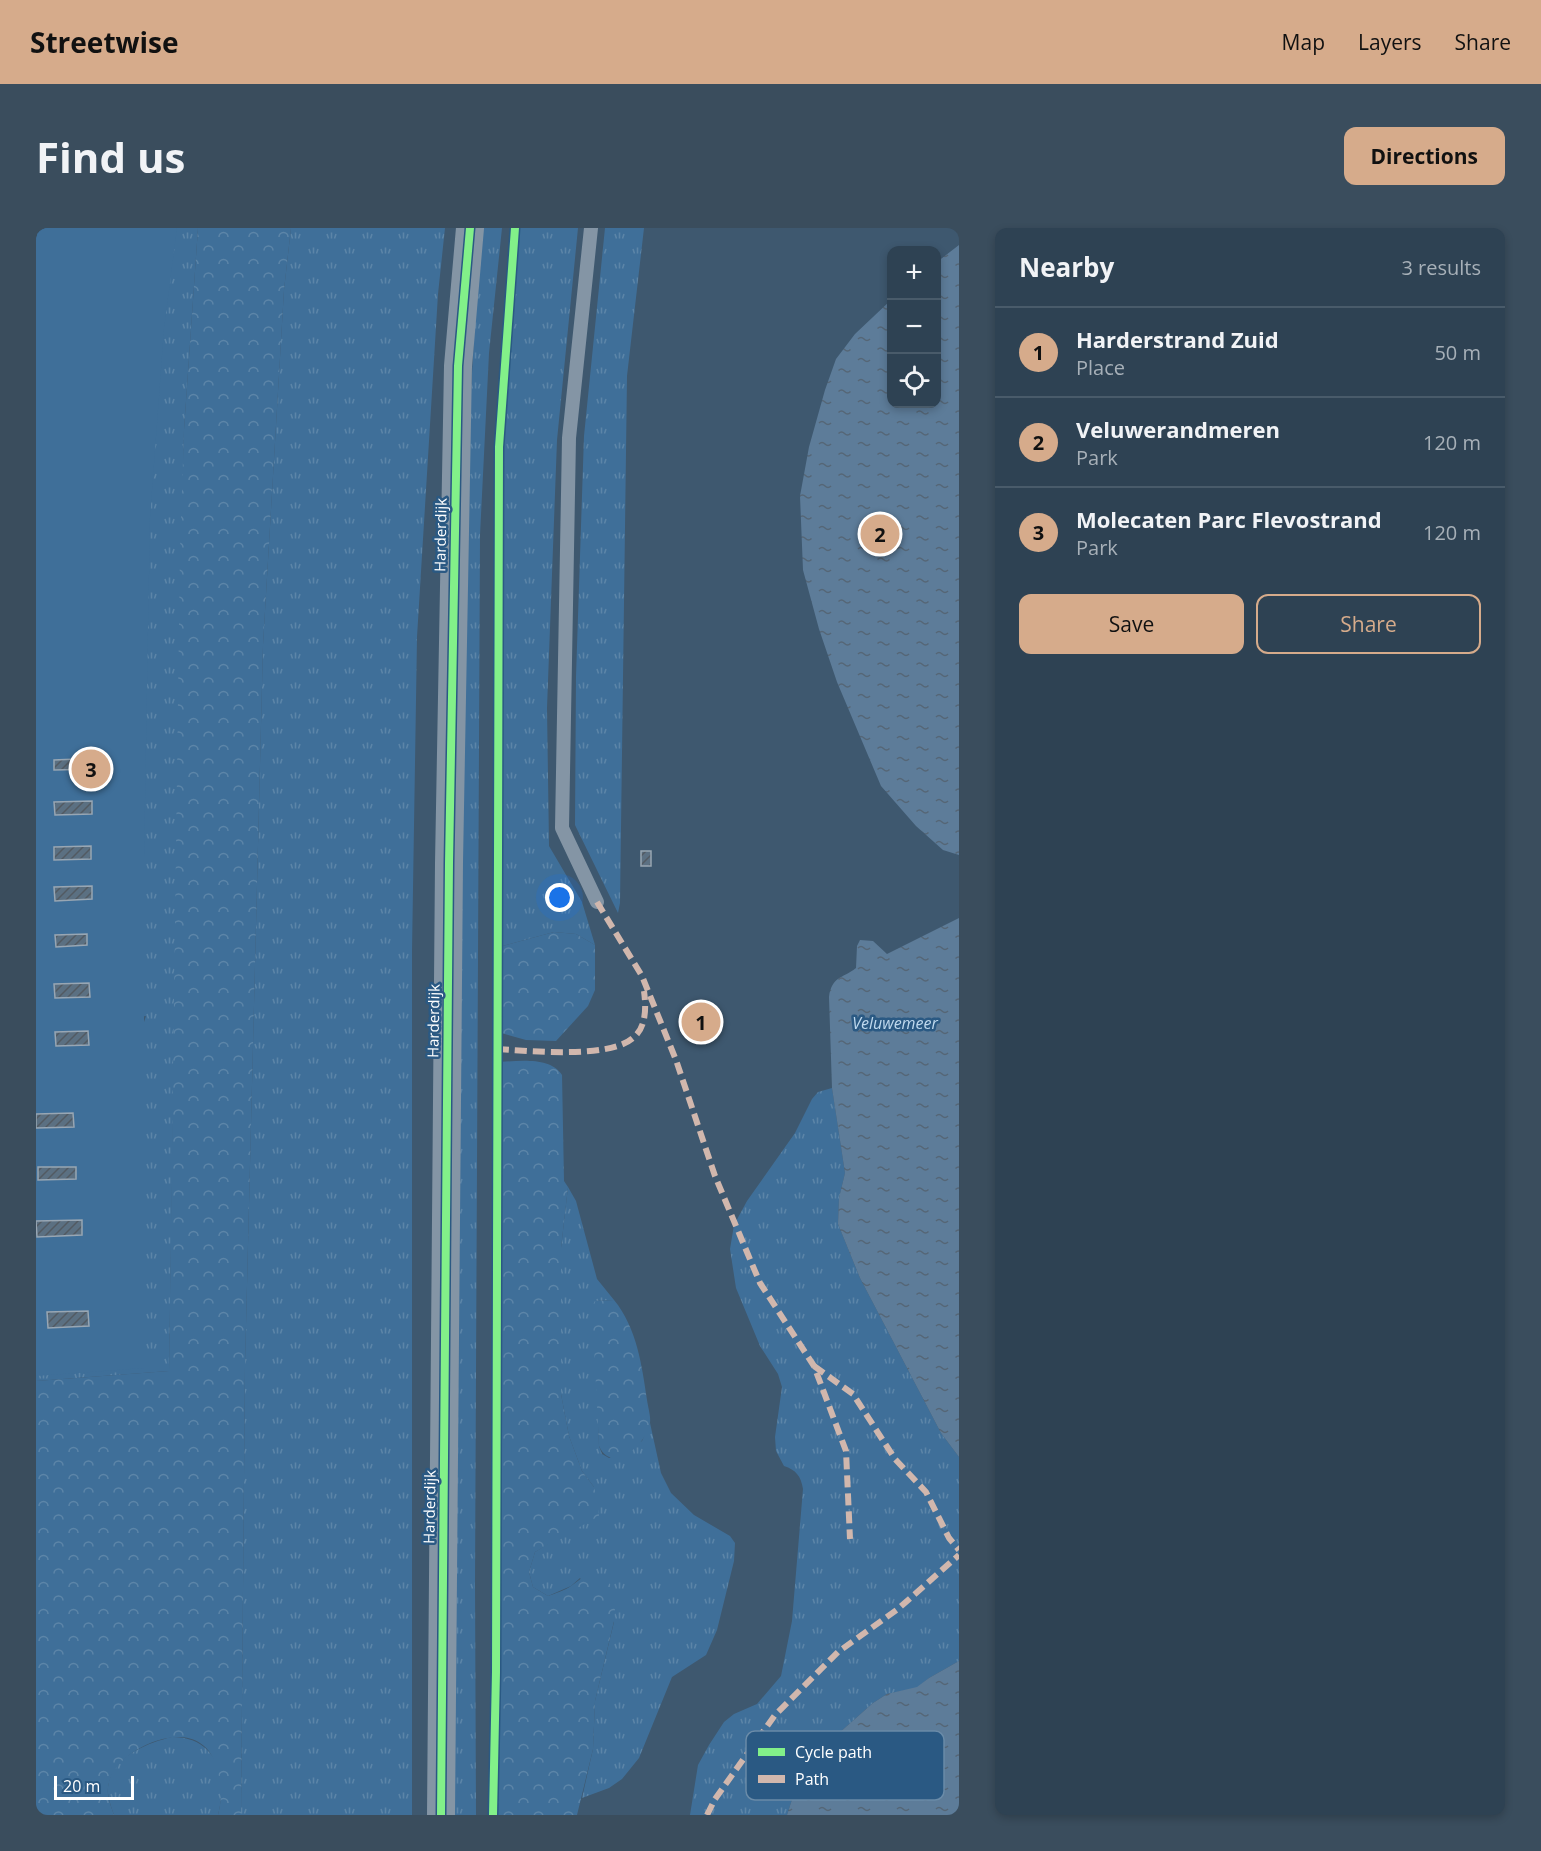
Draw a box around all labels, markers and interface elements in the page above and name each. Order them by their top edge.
text: Streetwise [30,23,179,61]
text: Map [1282,28,1325,56]
text: Layers [1358,28,1422,56]
text: Share [1455,28,1511,56]
button: Directions [1344,127,1505,185]
text: Find us [36,128,185,185]
map controls [887,246,941,408]
button: + [887,246,941,300]
text: Nearby [1019,249,1114,285]
text: 3 results [1401,254,1481,281]
button: − [887,300,941,354]
text: Harderstrand Zuid [1076,324,1279,354]
text: 1 [1033,339,1044,366]
text: 50 m [1434,339,1481,366]
button: locate [887,354,941,408]
text: Place [1076,354,1125,381]
text: Veluwerandmeren [1076,414,1280,444]
text: 2 [1033,429,1044,456]
text: 120 m [1423,429,1481,456]
text: Park [1076,444,1118,471]
street label: Harderdijk [429,498,451,572]
text: Molecaten Parc Flevostrand [1076,504,1382,534]
pin: 2 [860,512,900,556]
text: 3 [1033,519,1044,546]
text: 120 m [1423,519,1481,546]
text: Park [1076,534,1118,561]
button: Save [1019,594,1244,654]
button: Share [1256,594,1481,654]
pin: 3 [72,746,110,792]
your location [545,883,574,912]
street label: Harderdijk [422,984,444,1058]
pin: 1 [682,1000,720,1044]
water label: Veluwemeer [852,1012,939,1034]
street label: Harderdijk [418,1470,440,1544]
legend [746,1731,944,1800]
text: Cycle path [795,1741,872,1763]
text: Path [795,1768,829,1790]
scale bar [54,1773,134,1800]
text: 20 m [63,1775,100,1797]

